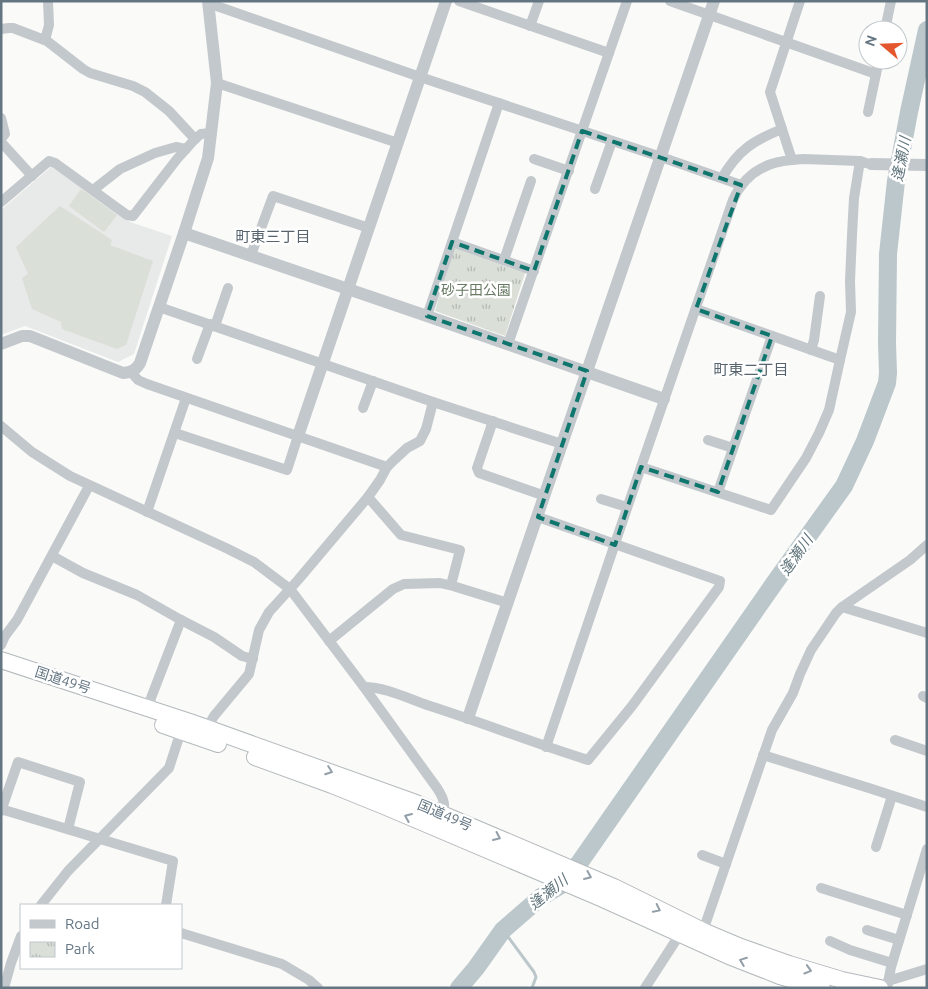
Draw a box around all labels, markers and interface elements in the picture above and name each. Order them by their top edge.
north arrow [858,20,908,70]
text: N [861,33,880,48]
water label: 逢瀬川 [888,133,914,183]
district label: 町東三丁目 [235,228,311,245]
park label: 砂子田公園 [441,282,511,298]
district label: 町東二丁目 [713,361,789,378]
water label: 逢瀬川 [776,530,817,578]
street label: 国道49号 [33,663,93,697]
one-way arrow [324,765,333,775]
street label: 国道49号 [415,796,475,834]
one-way arrow [404,812,413,823]
one-way arrow [492,830,501,841]
water label: 逢瀬川 [525,870,572,913]
one-way arrow [583,870,592,881]
one-way arrow [652,902,661,912]
legend [20,904,182,969]
text: Road [65,915,100,932]
text: Park [65,940,95,957]
one-way arrow [739,957,748,968]
one-way arrow [803,964,811,974]

